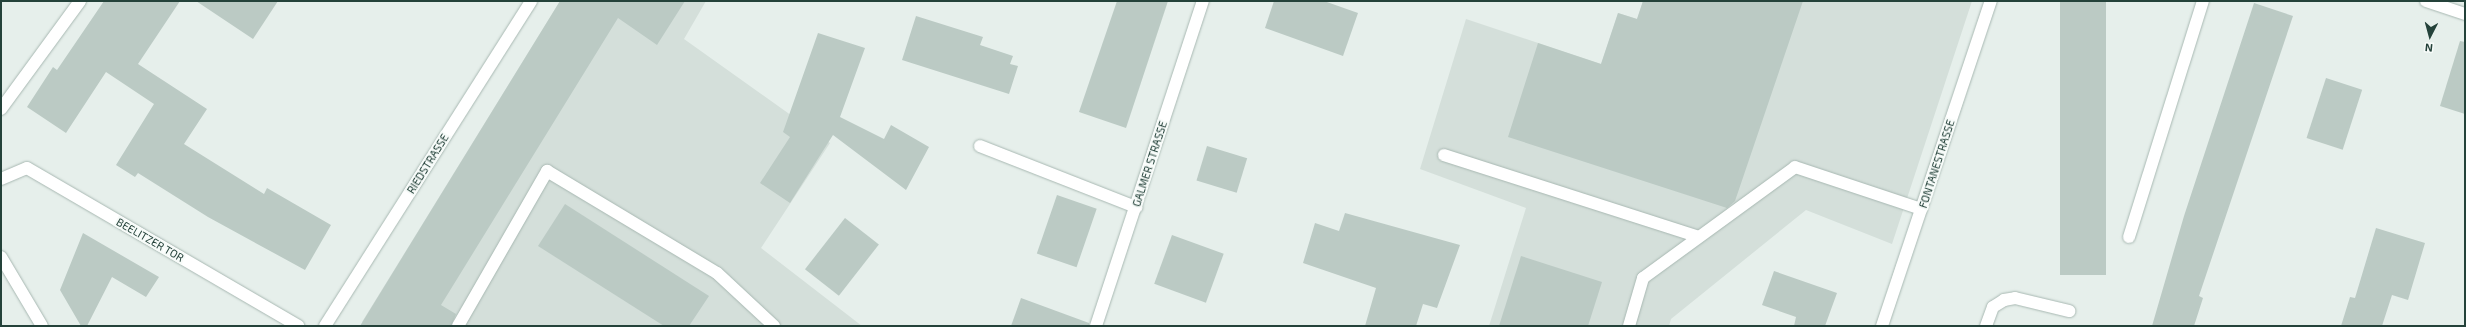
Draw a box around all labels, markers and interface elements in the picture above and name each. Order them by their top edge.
north arrow [2410,16,2450,56]
text: N [2424,42,2433,55]
street label: FONTANESTRASSE [1916,118,1958,210]
street label: GALMER STRASSE [1130,120,1170,208]
street label: RIEDSTRASSE [404,132,452,196]
street label: BEELITZER TOR [114,215,186,265]

